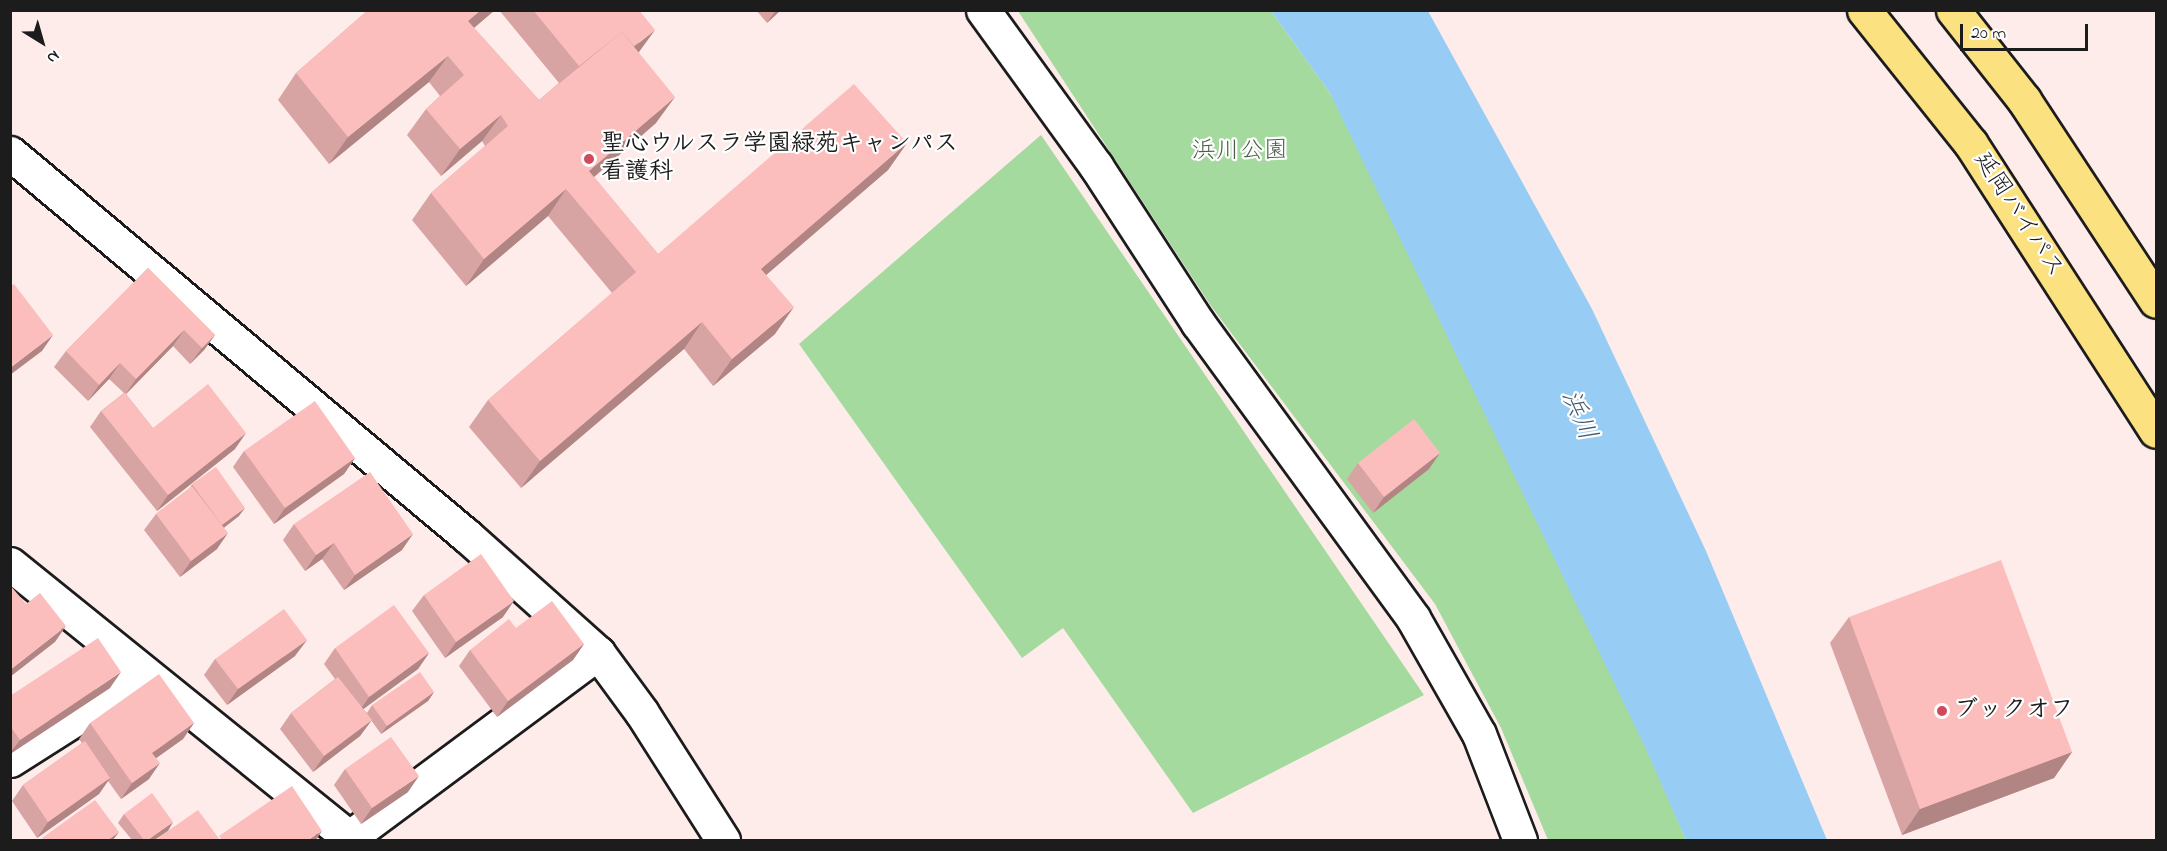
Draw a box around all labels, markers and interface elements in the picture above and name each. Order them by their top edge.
north arrow [12,12,72,72]
scale bar [1963,12,2090,50]
text: 20 m [1971,21,2006,47]
text: N [41,44,64,69]
place label: 聖心ウルスラ学園緑苑キャンパス 看護科 [601,131,961,187]
park label: 浜川公園 [1192,138,1288,166]
street label: 延岡バイパス [1967,147,2069,283]
marker: 聖心ウルスラ学園緑苑キャンパス 看護科 [582,152,596,166]
water label: 浜川 [1552,386,1602,446]
place label: ブックオフ [1954,697,2074,725]
marker: ブックオフ [1935,704,1949,718]

